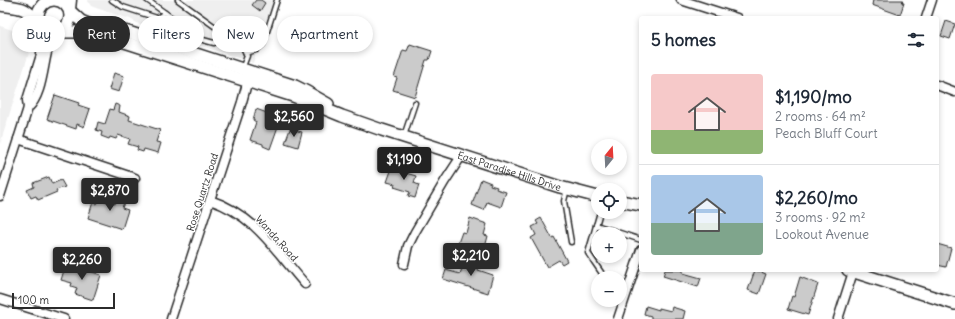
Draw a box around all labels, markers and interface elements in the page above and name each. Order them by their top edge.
chip: Buy [12,16,65,52]
chip: Rent [73,16,130,52]
chip: Filters [138,16,204,52]
chip: New [212,16,269,52]
chip: Apartment [277,16,373,52]
text: 5 homes [651,29,716,51]
icon: filters [905,29,927,51]
text: $1,190/mo [775,86,852,108]
icon: home [683,90,731,138]
pin: $2,560 [261,104,327,138]
text: $2,560 [274,108,314,125]
text: 2 rooms · 64 m² [775,108,866,125]
text: Peach Bluff Court [775,125,878,142]
north arrow [591,139,627,175]
map controls [591,139,627,307]
pin: $1,190 [371,147,437,181]
street label: East Paradise Hills Drive [456,149,563,194]
street label: Rose Quartz Road [184,151,221,233]
text: $1,190 [386,151,422,168]
pin: $2,870 [77,178,143,212]
text: $2,870 [90,182,130,199]
button: locate [591,183,627,219]
text: $2,260/mo [775,187,858,209]
icon: home [683,191,731,239]
text: 3 rooms · 92 m² [775,209,866,226]
street label: Wanda Road [252,213,301,264]
text: Lookout Avenue [775,226,869,243]
button: + [591,227,627,263]
pin: $2,210 [438,243,504,277]
pin: $2,260 [49,247,115,281]
text: $2,210 [452,247,490,264]
text: $2,260 [62,251,102,268]
button: − [591,271,627,307]
scale bar [12,291,115,310]
text: 100 m [18,293,49,307]

